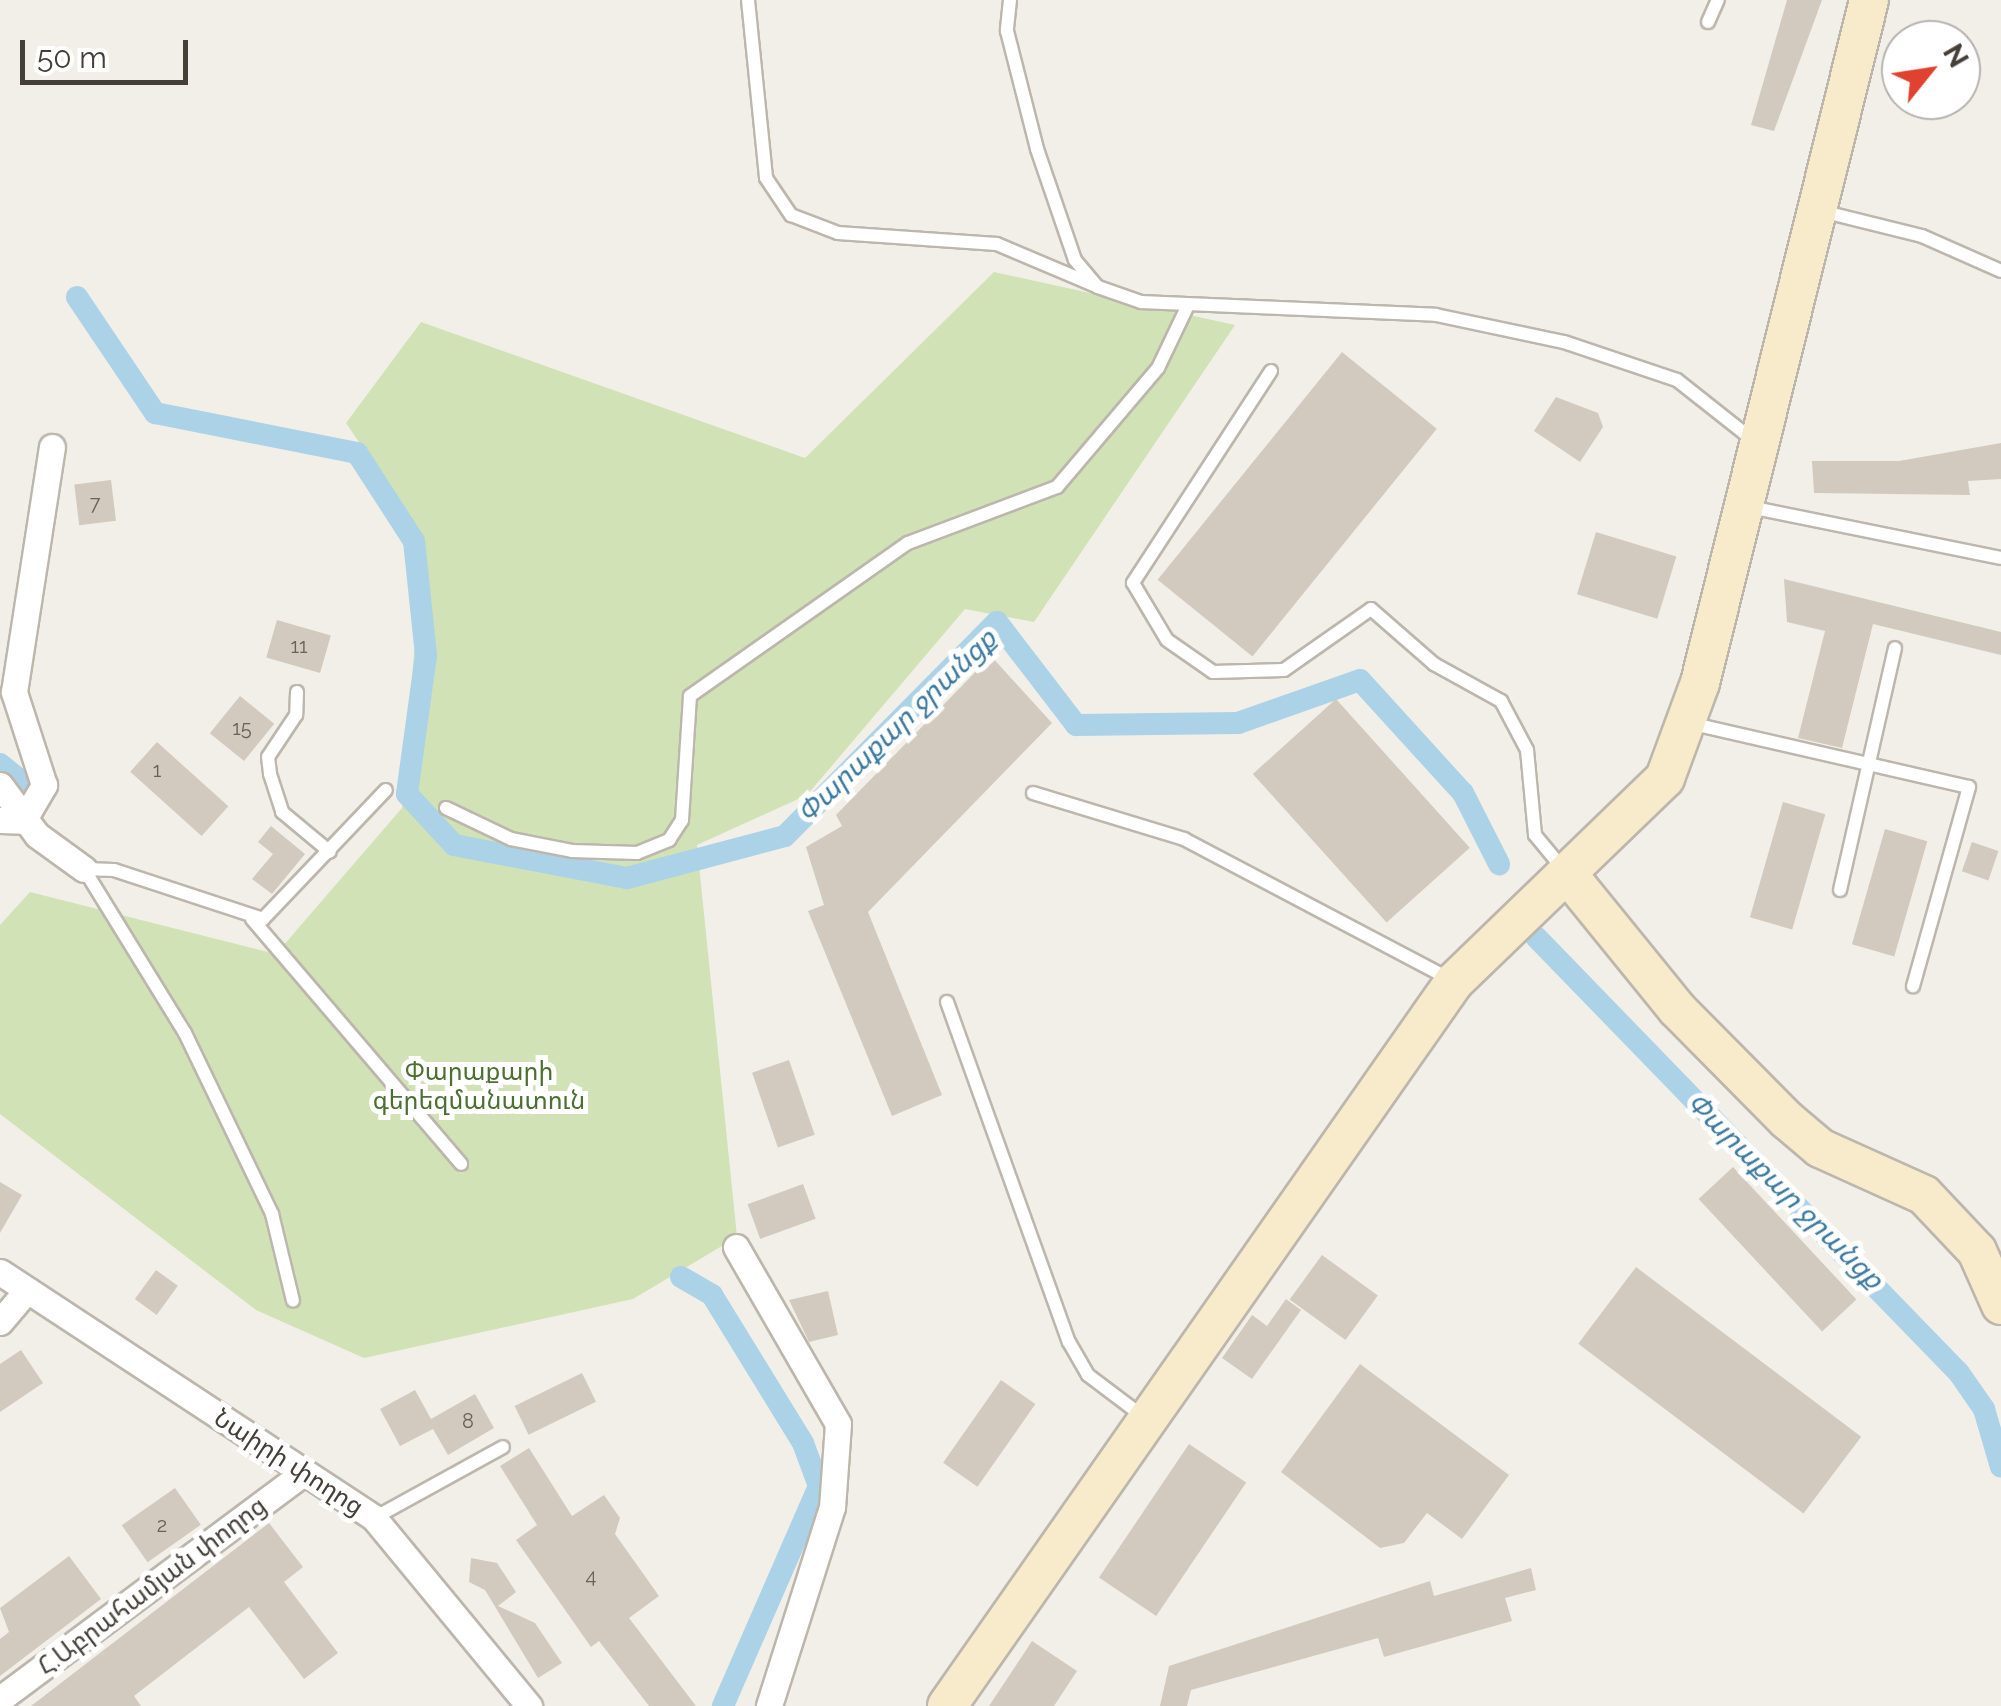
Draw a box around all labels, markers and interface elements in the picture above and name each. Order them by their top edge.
scale bar [25,20,192,82]
north arrow [1881,20,1981,120]
text: N [1936,38,1975,73]
text: 50 m [37,40,107,75]
house number: 7 [90,491,100,515]
water label: Փարաքար ջրանցք [790,622,1004,830]
house number: 11 [290,634,308,658]
house number: 15 [232,716,252,740]
house number: 1 [153,758,161,782]
park label: Փարաքարի գերեզմանատուն [373,1057,585,1116]
water label: Փարաքար ջրանցք [1680,1086,1890,1296]
street label: Նաիրի փողոց [209,1402,369,1522]
house number: 8 [462,1409,474,1433]
street label: Հ.Աբրահամյան փողոց [32,1490,272,1682]
house number: 2 [157,1513,167,1537]
house number: 4 [586,1564,596,1588]

